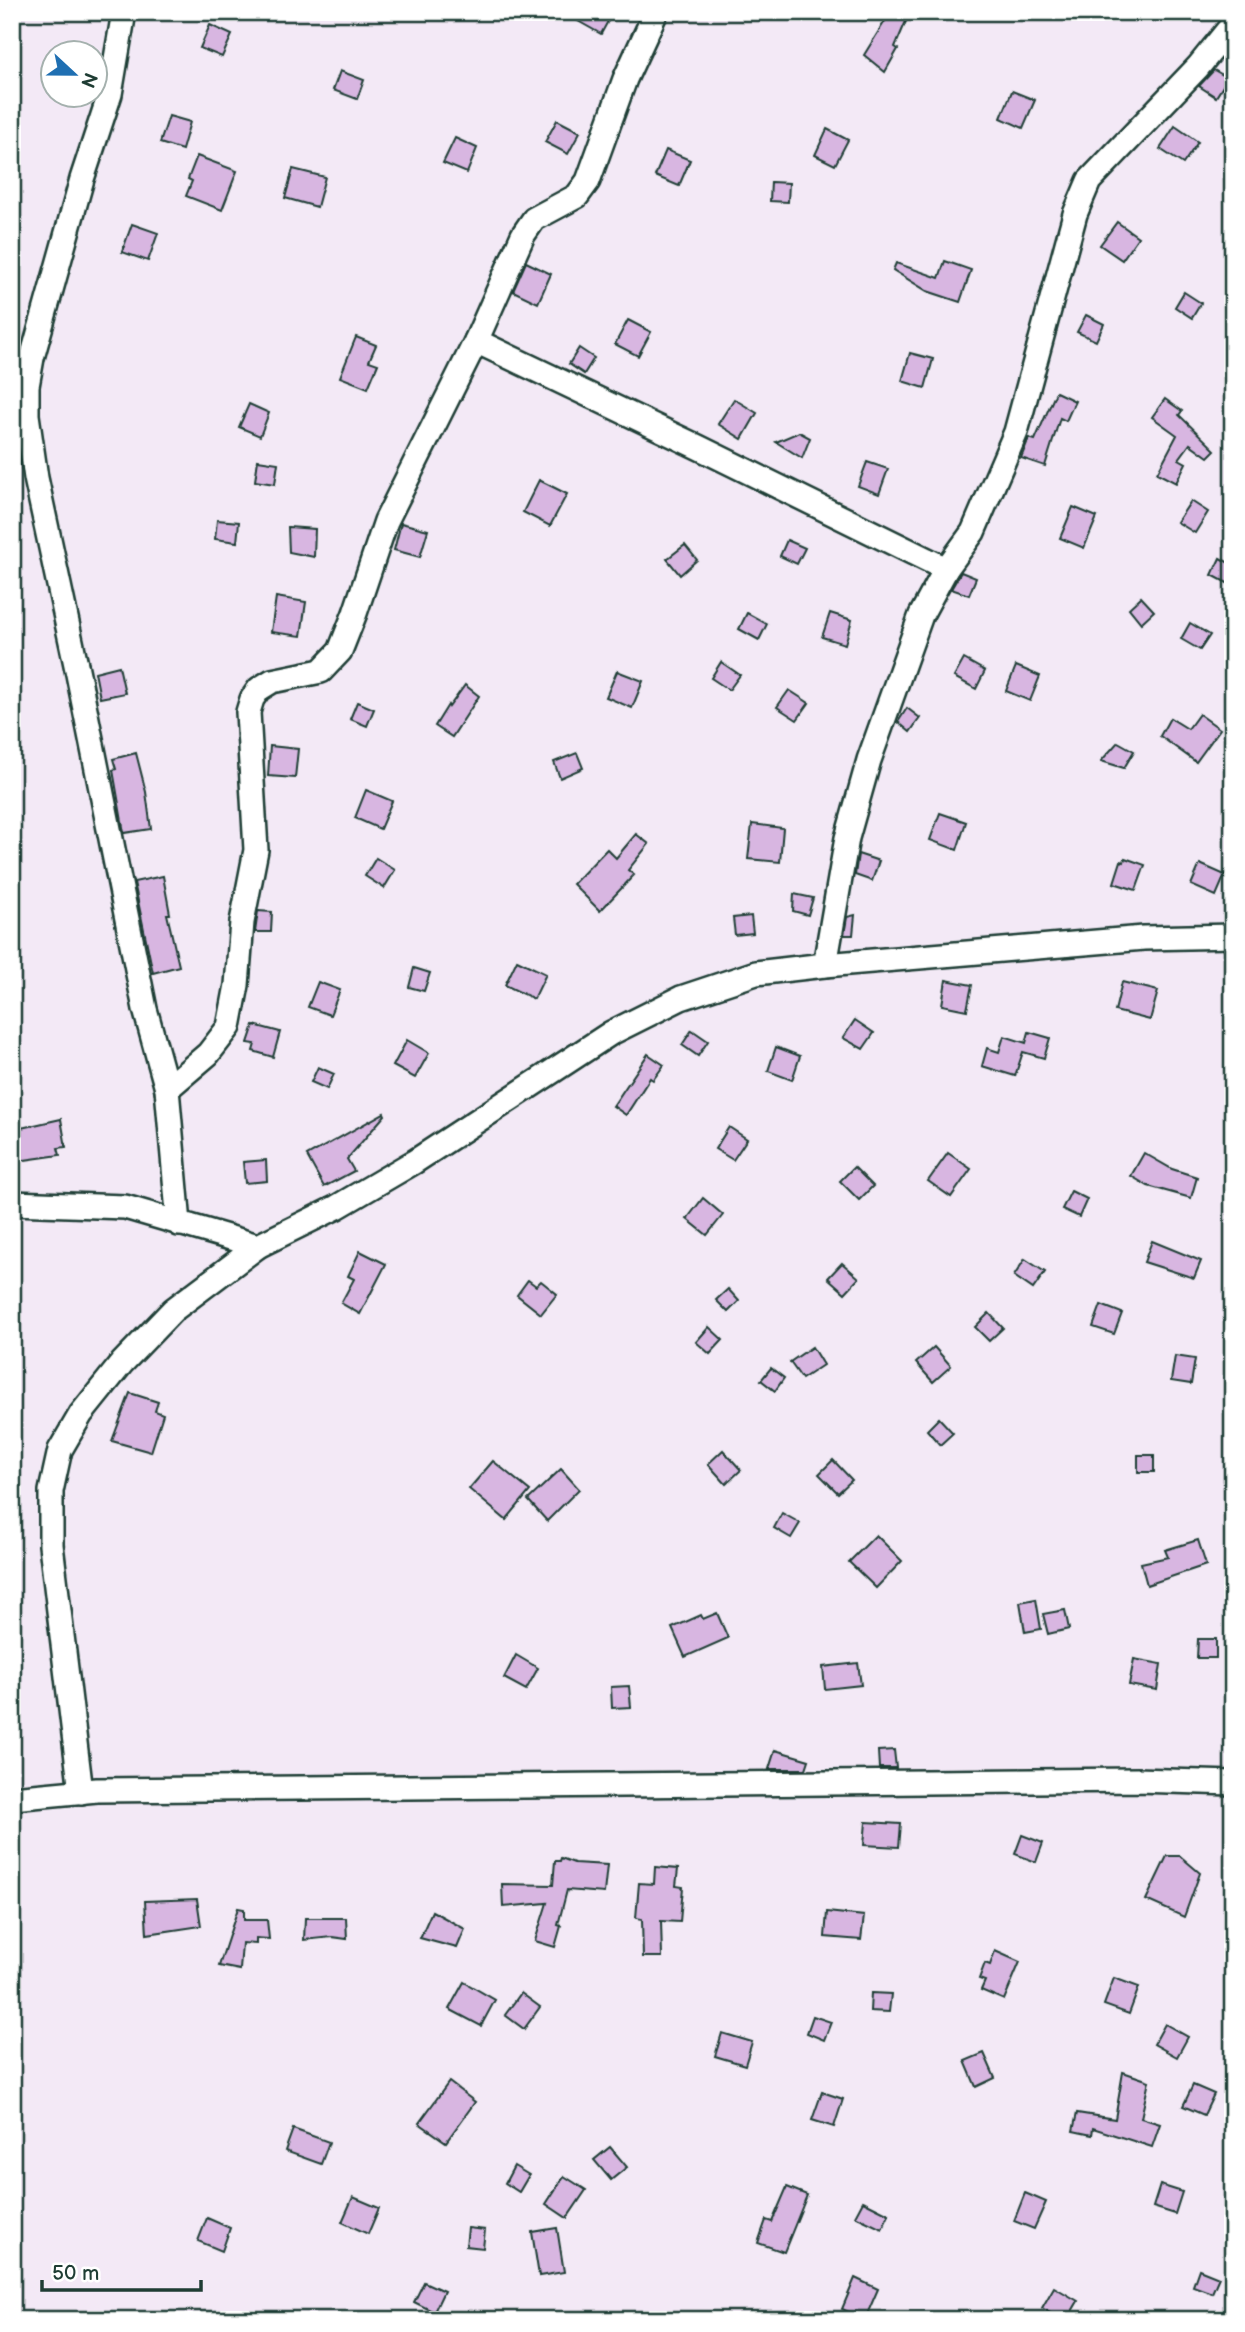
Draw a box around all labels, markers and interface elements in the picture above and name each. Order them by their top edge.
north arrow [38,38,108,108]
text: N [75,69,102,91]
scale bar [42,2248,201,2292]
text: 50 m [52,2261,99,2286]

